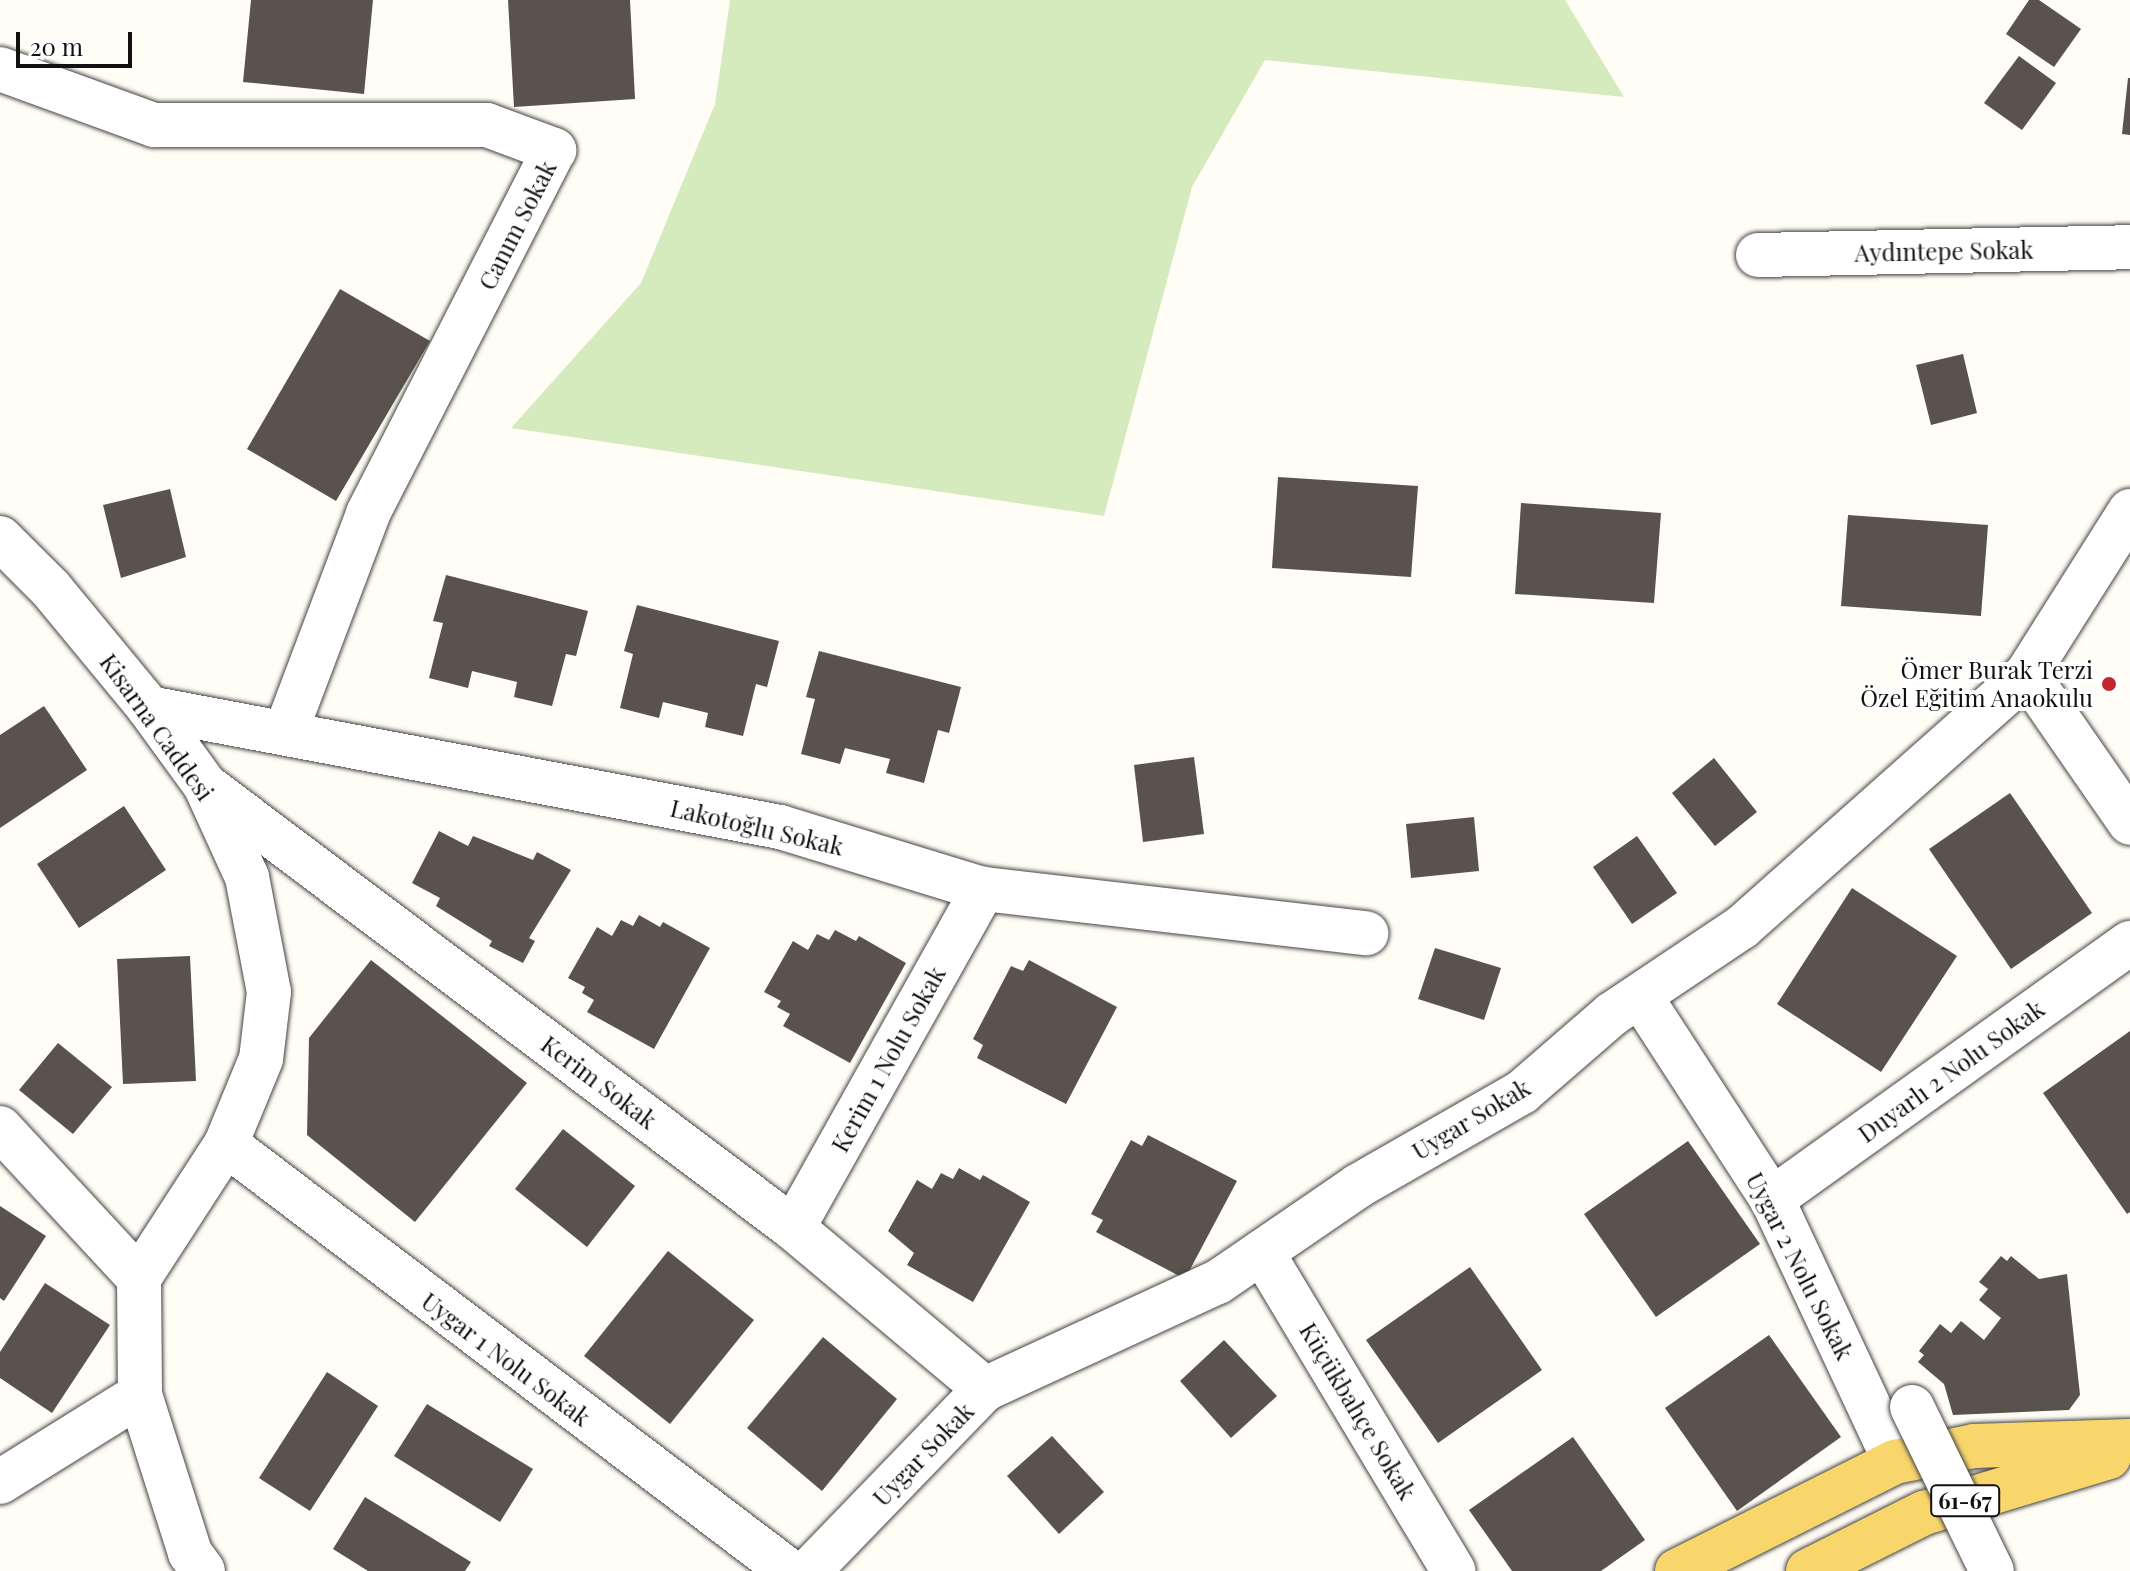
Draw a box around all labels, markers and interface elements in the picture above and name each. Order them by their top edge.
scale bar [20,16,136,66]
text: 20 m [30,30,83,62]
street label: Canım Sokak [472,156,562,294]
street label: Aydıntepe Sokak [1854,235,2034,267]
street label: Kisarna Caddesi [94,648,220,806]
place label: Ömer Burak Terzi Özel Eğitim Anaokulu [1859,656,2093,712]
marker: Ömer Burak Terzi Özel Eğitim Anaokulu [2100,675,2118,693]
street label: Lakotoğlu Sokak [668,793,846,861]
street label: Kerim 1 Nolu Sokak [825,961,951,1157]
street label: Duyarlı 2 Nolu Sokak [1852,994,2050,1148]
street label: Kerim Sokak [536,1029,662,1135]
street label: Uygar Sokak [1407,1072,1535,1166]
street label: Uygar 2 Nolu Sokak [1740,1167,1860,1365]
street label: Uygar 1 Nolu Sokak [416,1286,596,1432]
street label: Küçükbahçe Sokak [1294,1317,1422,1505]
street label: Uygar Sokak [866,1396,980,1512]
road number: 61-67 [1929,1483,2001,1519]

